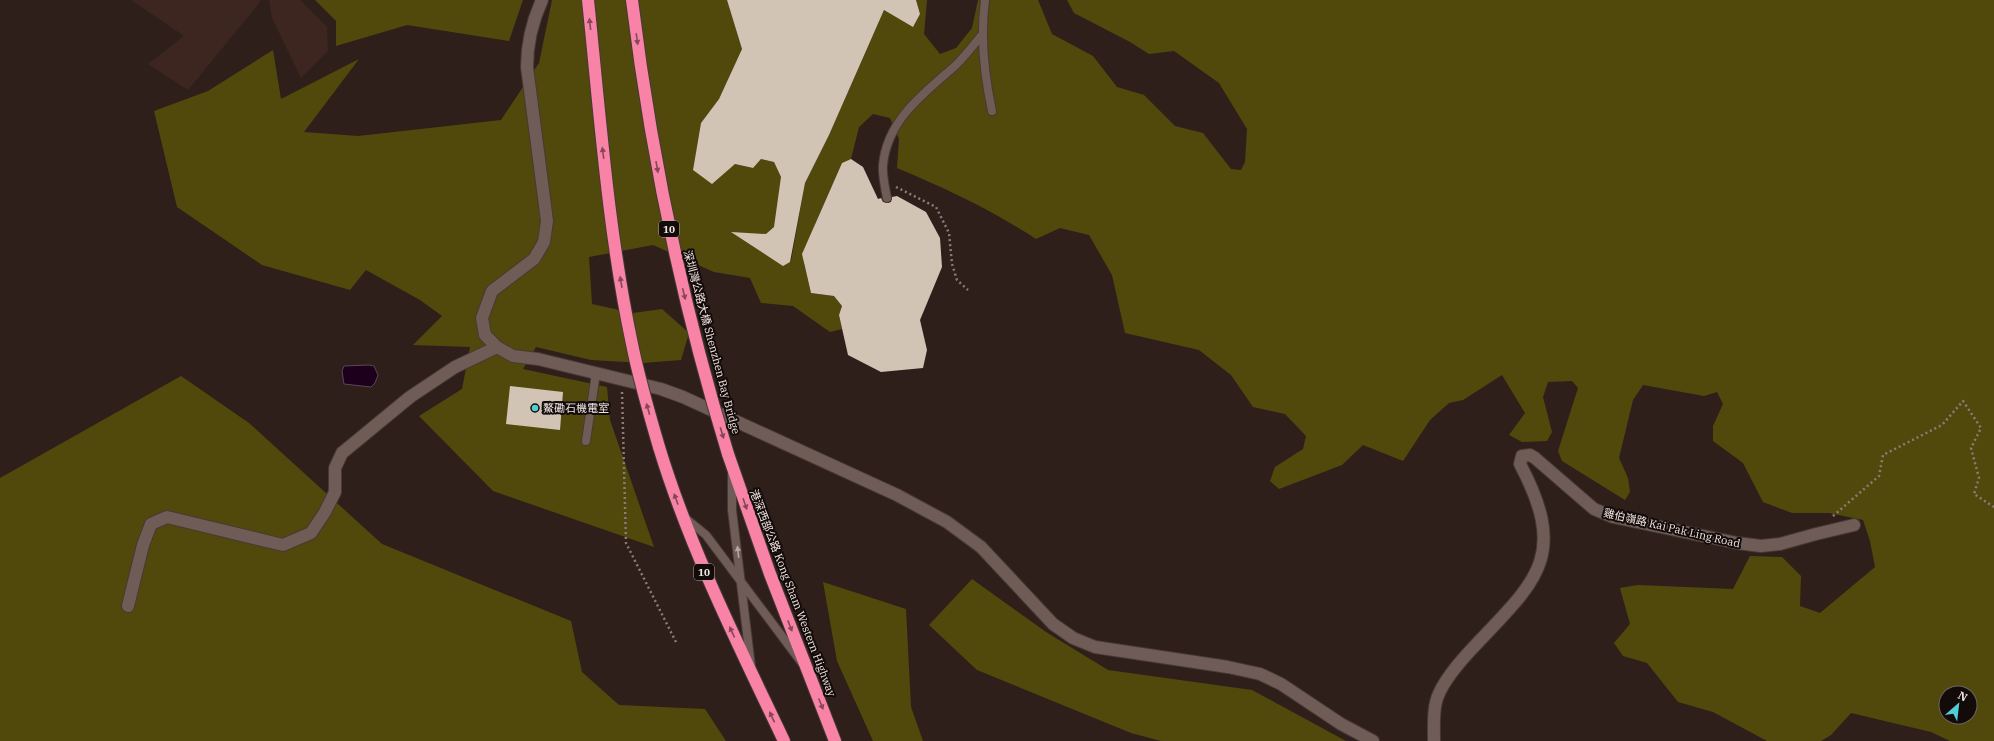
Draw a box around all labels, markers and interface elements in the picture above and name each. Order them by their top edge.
one-way arrow [587,18,594,30]
one-way arrow [634,33,640,45]
one-way arrow [600,147,606,159]
one-way arrow [654,161,660,173]
road number: 10 [659,221,679,237]
street label: 深圳灣公路大橋 Shenzhen Bay Bridge [681,249,743,435]
one-way arrow [618,276,624,288]
one-way arrow [681,288,687,300]
place label: 鰲磡石機電室 [543,401,609,415]
marker: 鰲磡石機電室 [530,403,540,413]
one-way arrow [645,403,651,415]
one-way arrow [719,427,725,439]
street label: 港深西部公路 Kong Sham Western Highway [747,487,839,699]
one-way arrow [673,493,679,505]
one-way arrow [742,499,748,511]
street label: 雞伯嶺路 Kai Pak Ling Road [1602,505,1742,551]
one-way arrow [735,546,741,558]
road number: 10 [694,564,714,580]
one-way arrow [788,621,794,633]
one-way arrow [729,626,735,637]
north arrow [1938,685,1978,725]
text: N [1956,688,1970,705]
one-way arrow [818,698,824,710]
one-way arrow [769,711,775,722]

